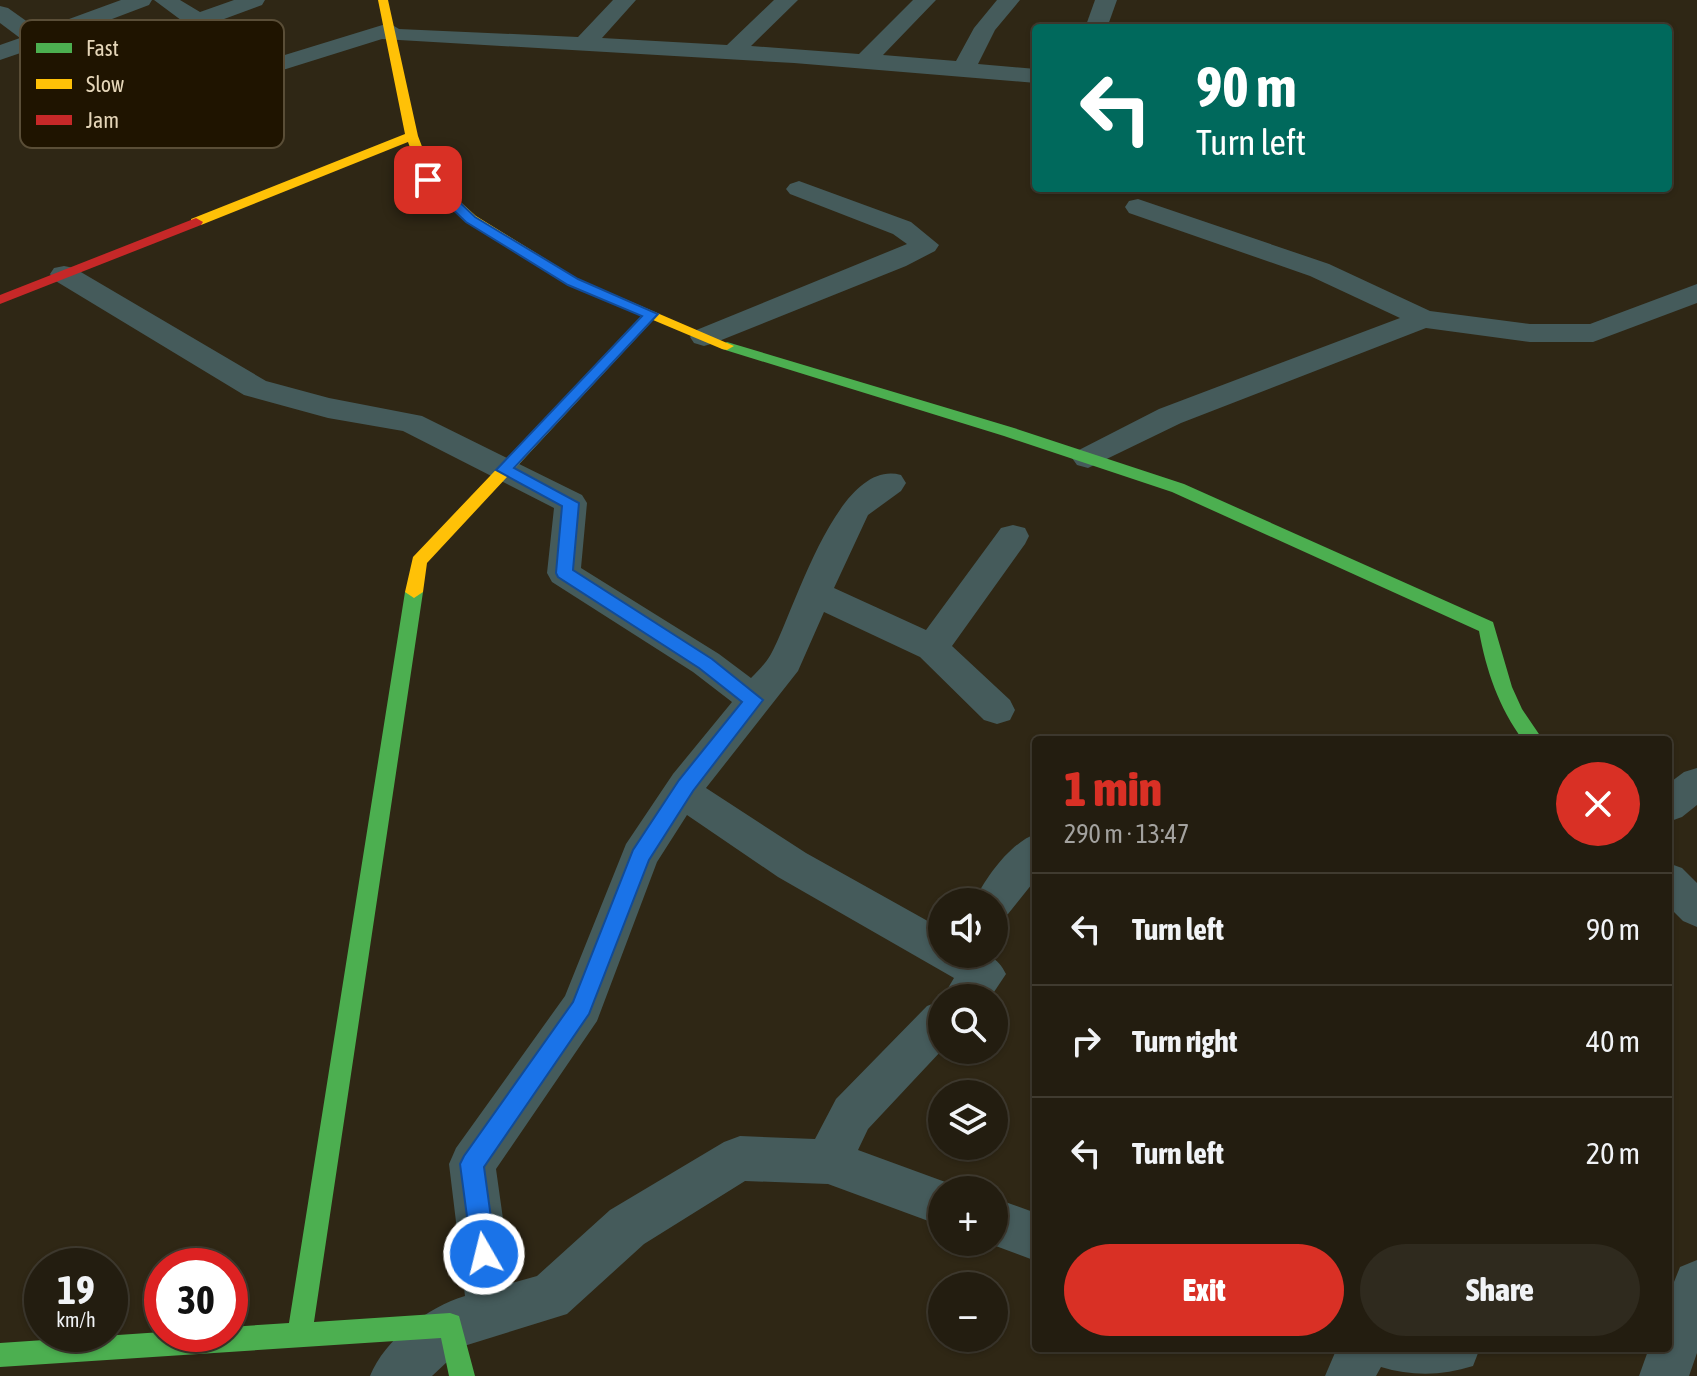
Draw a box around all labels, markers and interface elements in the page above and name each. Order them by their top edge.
legend [20,20,284,148]
text: Fast [86,35,119,61]
text: 90 m [1196,55,1297,119]
icon: left [1064,56,1168,160]
text: Slow [86,71,124,97]
text: Jam [86,107,119,133]
text: Turn left [1196,121,1306,163]
pin [394,146,462,214]
icon: arrive [406,158,450,202]
text: 1 min [1064,761,1162,816]
button: close [1556,762,1640,846]
text: 290 m · 13:47 [1064,819,1189,849]
map controls [928,888,1008,1352]
button: sound [928,888,1008,968]
icon: left [1064,907,1108,951]
text: Turn left [1132,912,1224,946]
text: 90 m [1586,912,1640,946]
button: search [928,984,1008,1064]
icon: right [1064,1019,1108,1063]
text: Turn right [1132,1024,1238,1058]
text: 40 m [1586,1024,1640,1058]
button: layers [928,1080,1008,1160]
icon: left [1064,1131,1108,1175]
text: Turn left [1132,1136,1224,1170]
text: 20 m [1586,1136,1640,1170]
button: + [928,1176,1008,1256]
position arrow [442,1212,526,1296]
button: Exit [1064,1244,1344,1336]
button: Share [1360,1244,1640,1336]
speed limit sign: 30 [144,1248,248,1352]
text: 19 [57,1267,95,1312]
button: − [928,1272,1008,1352]
text: km/h [56,1308,96,1331]

